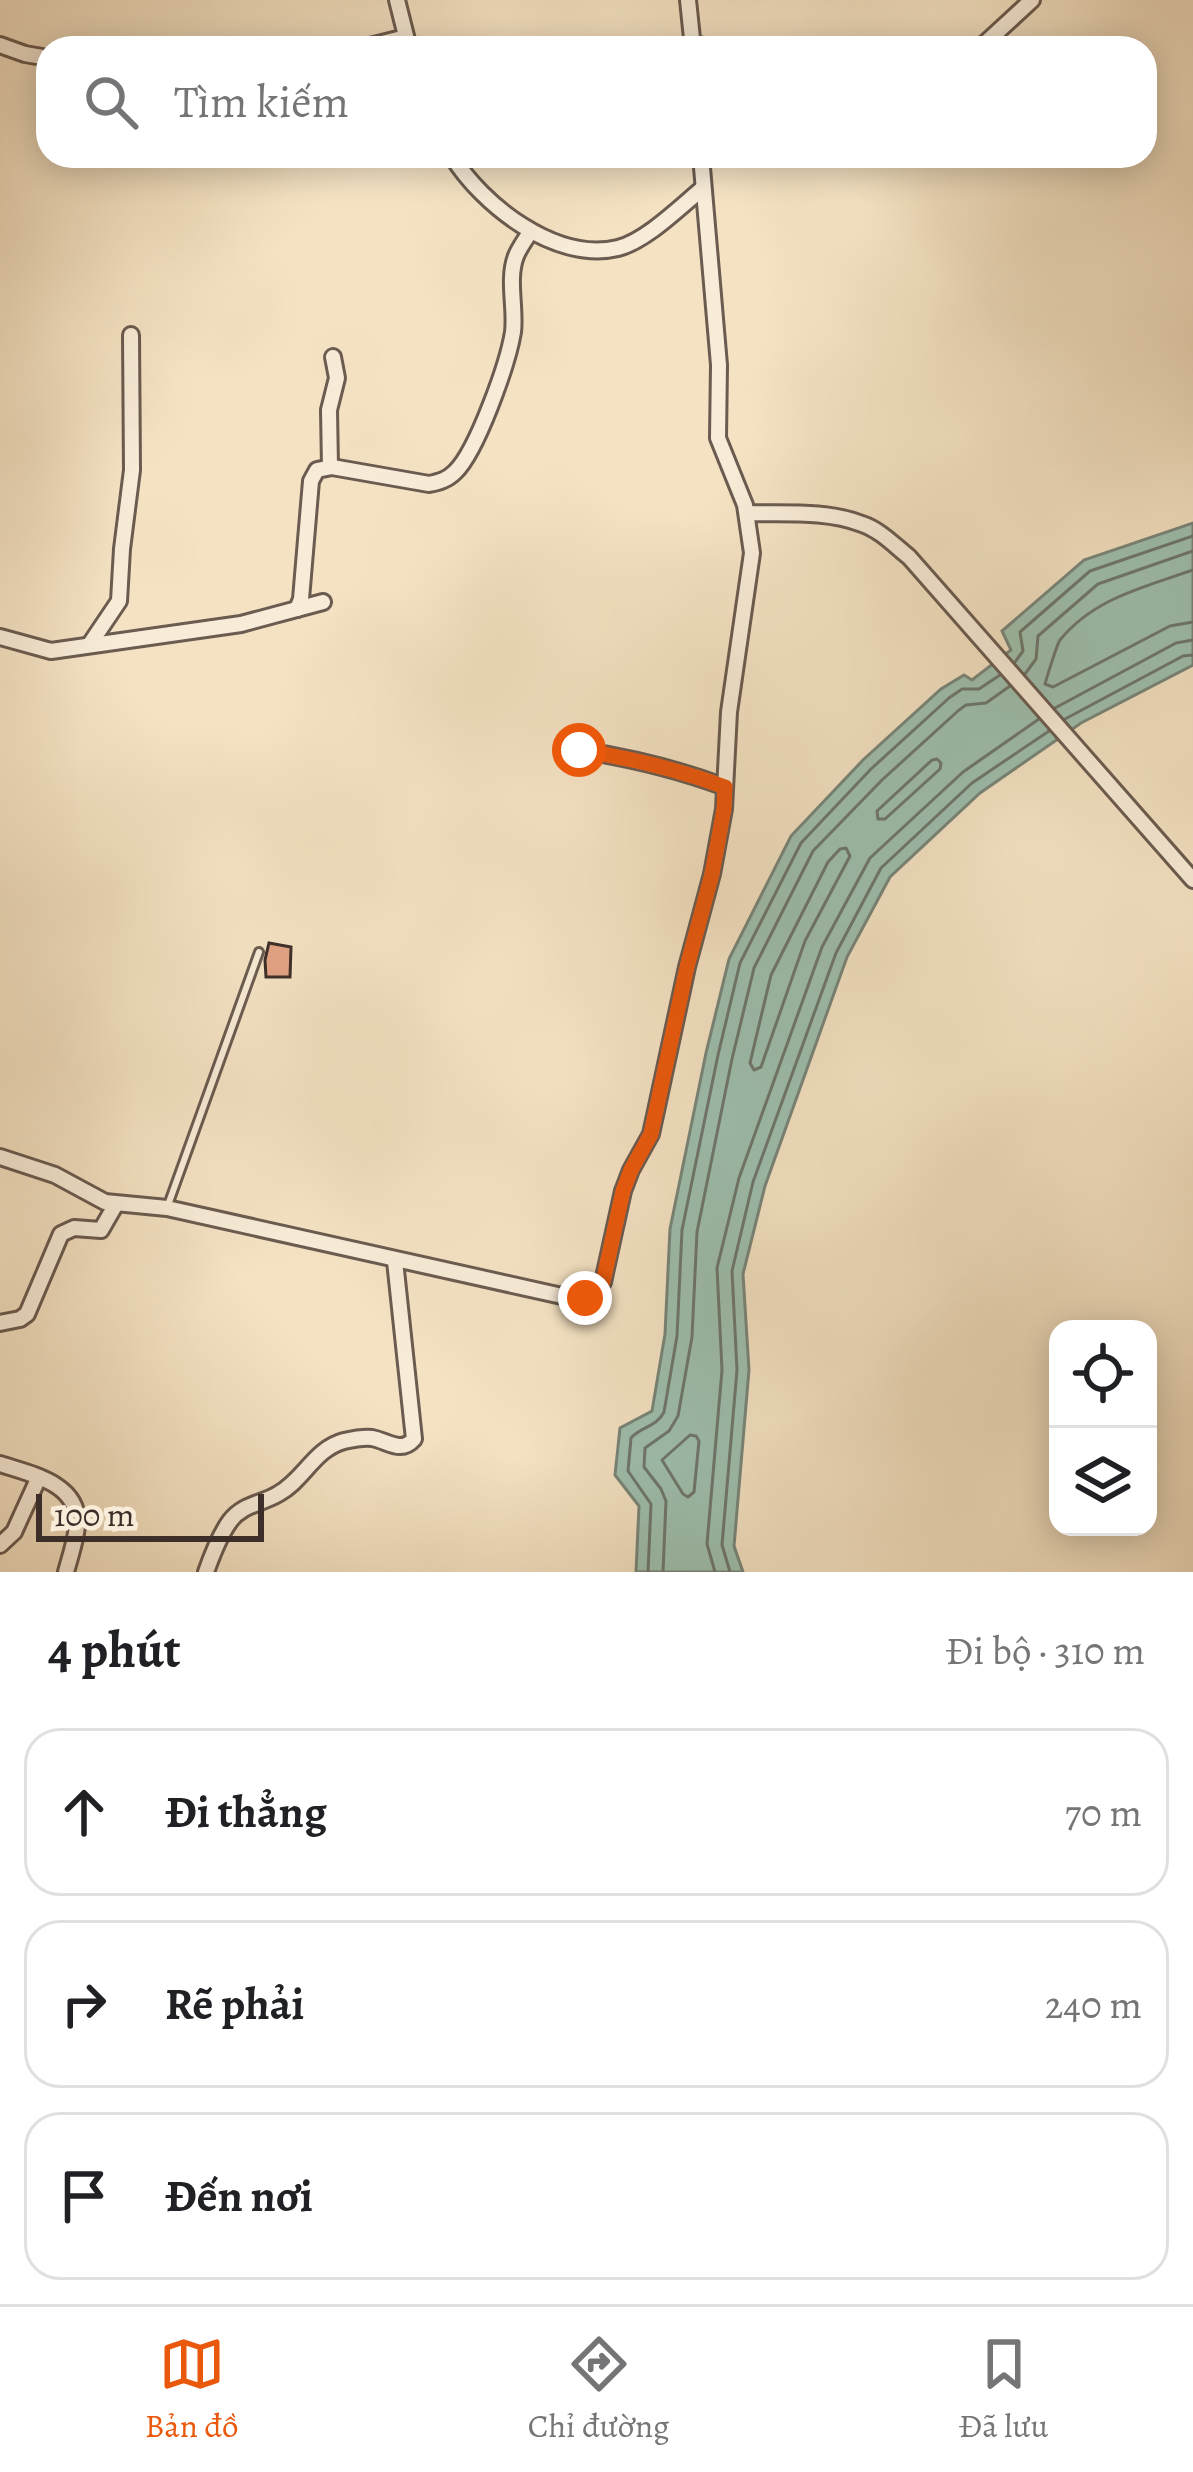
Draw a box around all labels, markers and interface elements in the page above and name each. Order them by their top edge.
search box [36,36,1157,168]
icon: search [78,69,144,135]
text: Tìm kiếm [174,71,349,133]
route start [552,723,606,777]
route end [558,1271,612,1325]
map controls [1049,1320,1157,1536]
button: locate [1049,1320,1157,1428]
button: layers [1049,1428,1157,1536]
scale bar [36,1488,264,1541]
text: 100 m [54,1492,134,1537]
text: 4 phút [48,1615,181,1685]
text: Đi bộ · 310 m [946,1624,1145,1677]
icon: ahead [51,1779,117,1845]
text: Đi thẳng [165,1781,327,1843]
text: 70 m [1065,1786,1142,1839]
icon: right [51,1971,117,2037]
text: Rẽ phải [165,1973,304,2035]
text: 240 m [1045,1978,1142,2031]
icon: arrive [51,2163,117,2229]
text: Đến nơi [165,2165,313,2227]
tab: Bản đồ [145,2331,239,2448]
tab: Chỉ đường [528,2331,670,2448]
tab: Đã lưu [959,2331,1048,2448]

